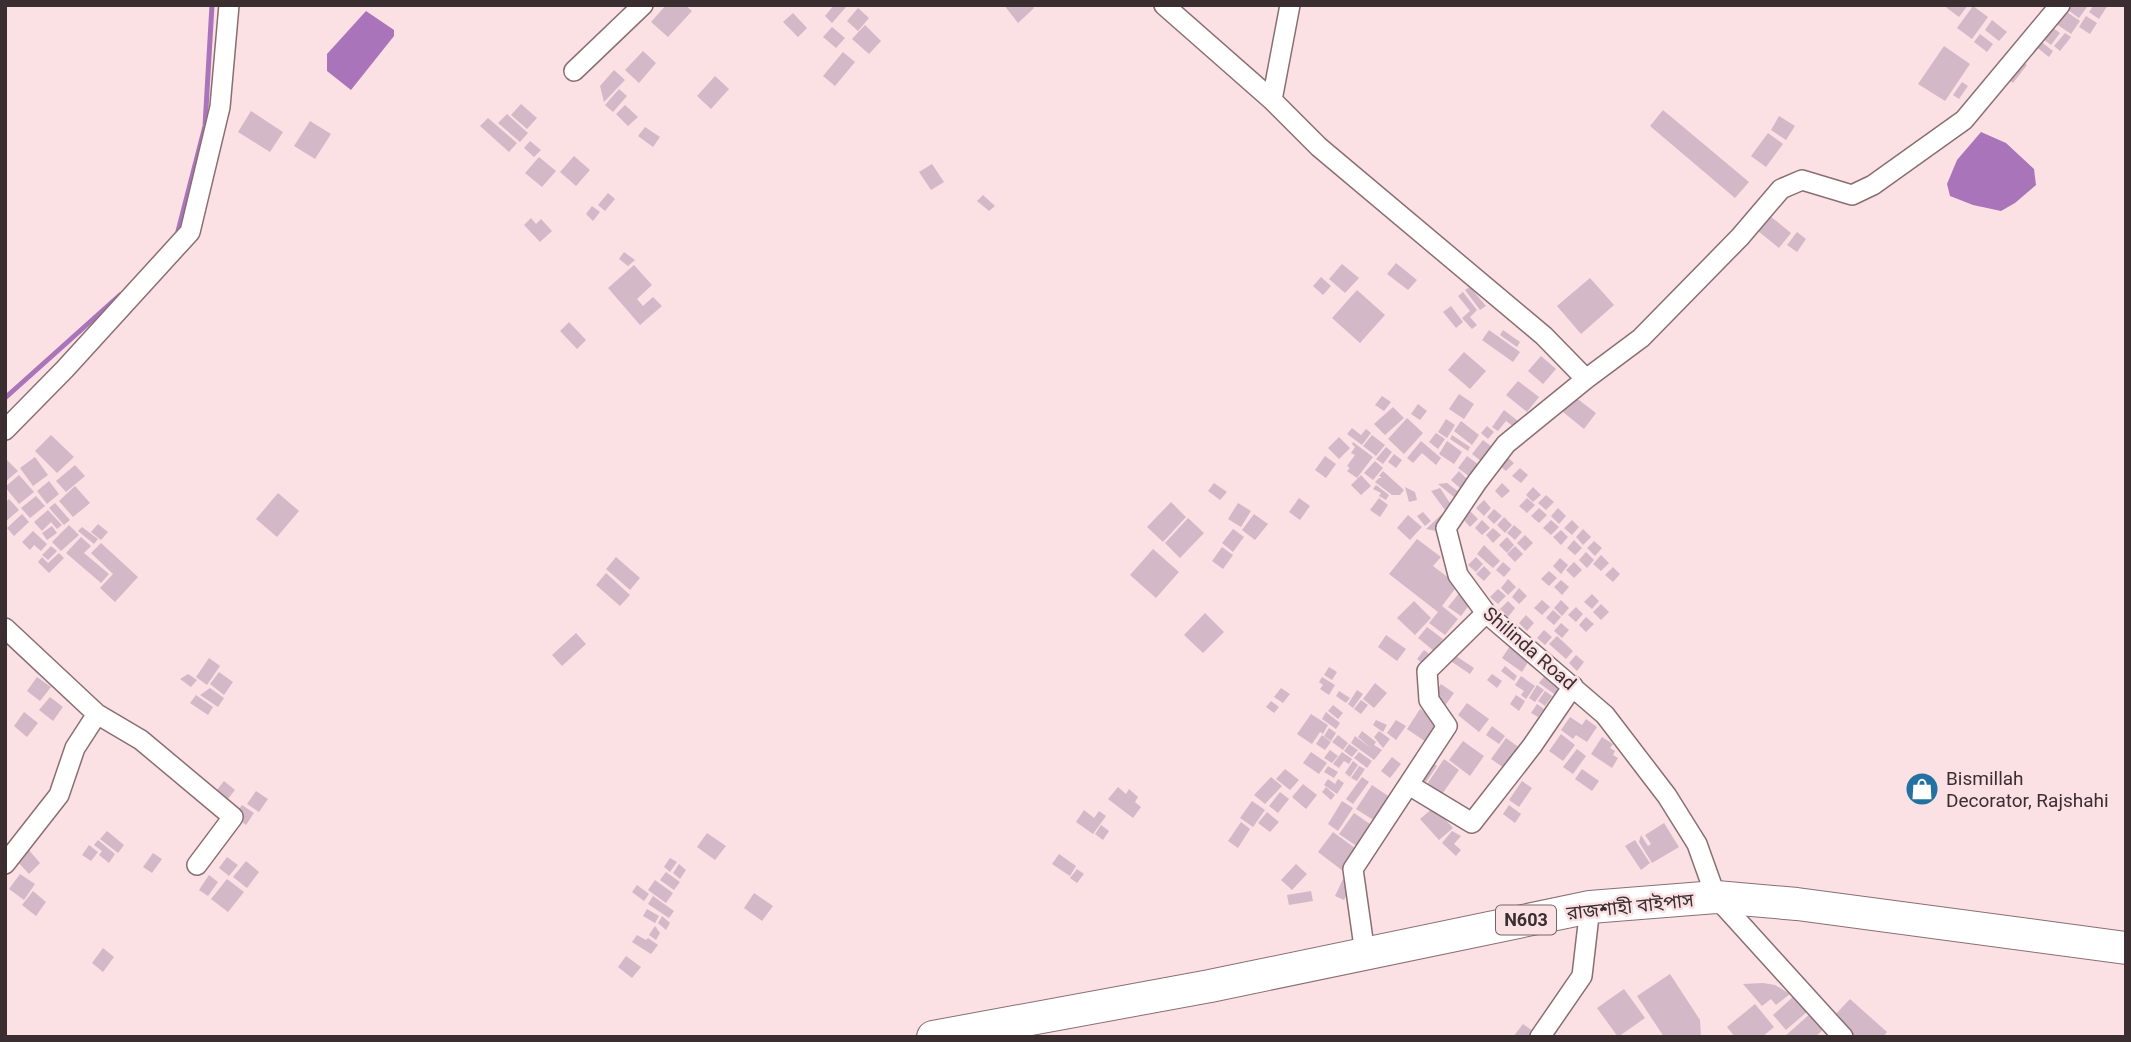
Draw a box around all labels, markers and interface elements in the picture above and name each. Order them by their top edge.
street label: Shilinda Road [1479,602,1581,695]
place label: Bismillah Decorator, Rajshahi [1946,767,2109,812]
shop icon: Bismillah Decorator, Rajshahi [1903,770,1941,808]
street label: রাজশাহী বাইপাস [1564,888,1696,925]
road number: N603 [1496,905,1556,934]

